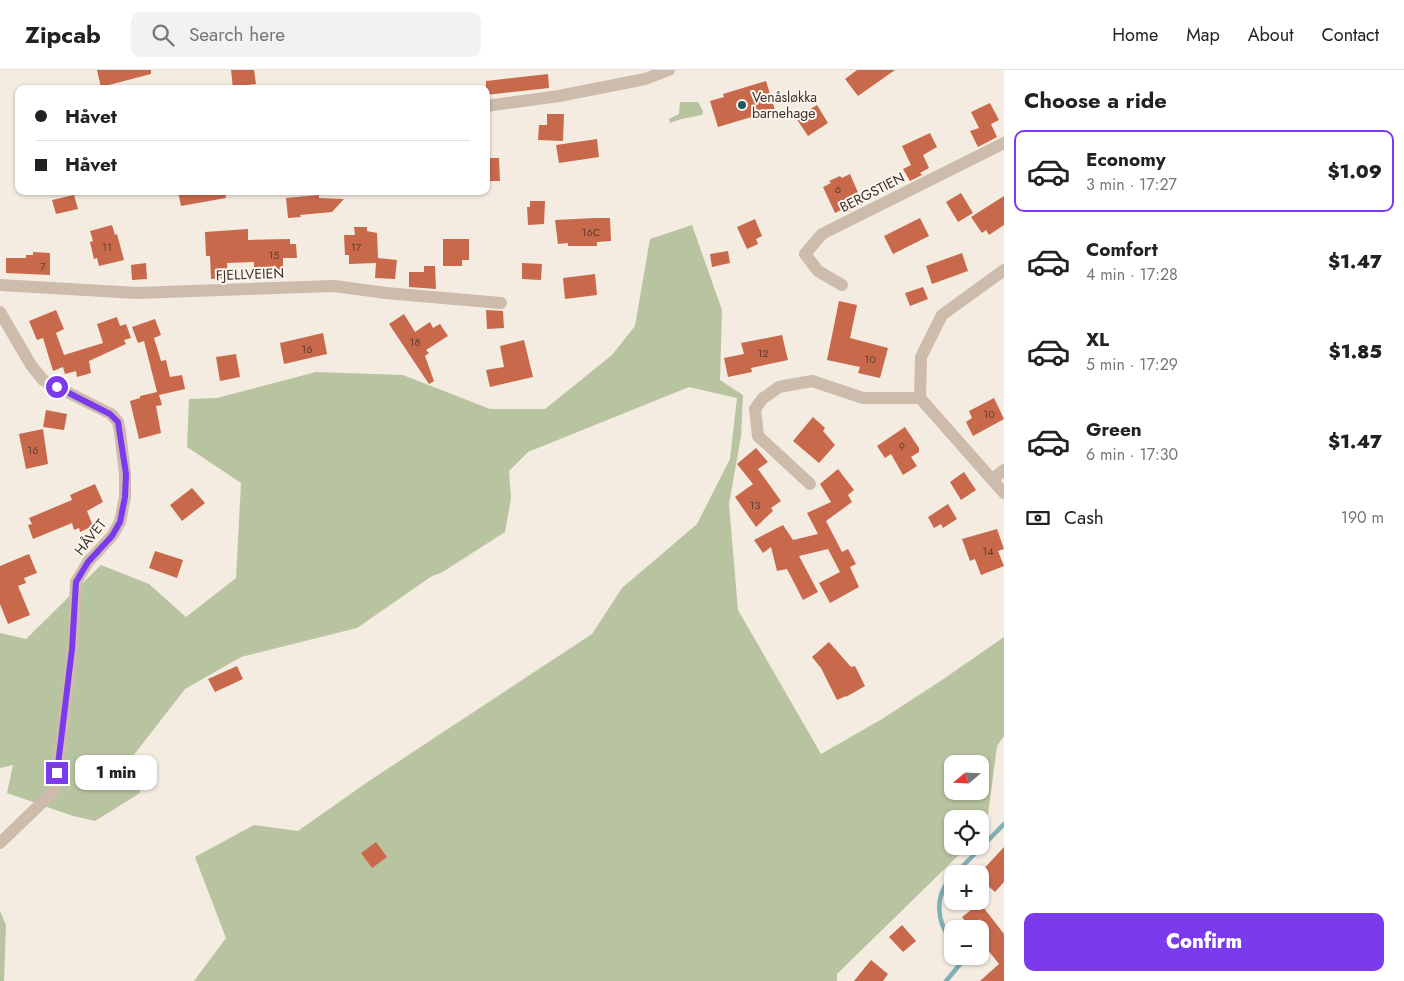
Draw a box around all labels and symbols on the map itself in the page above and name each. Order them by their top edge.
place label: Venåsløkka barnehage [752,87,817,123]
marker: Venåsløkka barnehage [736,99,748,111]
street label: BERGSTIEN [836,167,908,217]
house number: 6 [835,181,841,197]
house number: 16C [582,224,600,240]
house number: 11 [102,239,112,255]
house number: 17 [351,239,362,255]
house number: 15 [268,247,280,263]
house number: 7 [40,258,46,274]
street label: FJELLVEIEN [216,263,284,285]
house number: 18 [410,334,420,350]
house number: 16 [301,341,313,357]
house number: 12 [757,345,769,361]
house number: 10 [864,351,876,367]
route start [46,376,68,398]
house number: 10 [983,406,995,422]
house number: 9 [899,438,905,454]
house number: 16 [27,442,39,458]
house number: 13 [750,497,760,513]
street label: HÅVET [69,514,111,559]
house number: 14 [982,543,994,559]
north arrow [944,755,989,800]
callout: 1 min [74,756,157,790]
route end [46,762,68,784]

